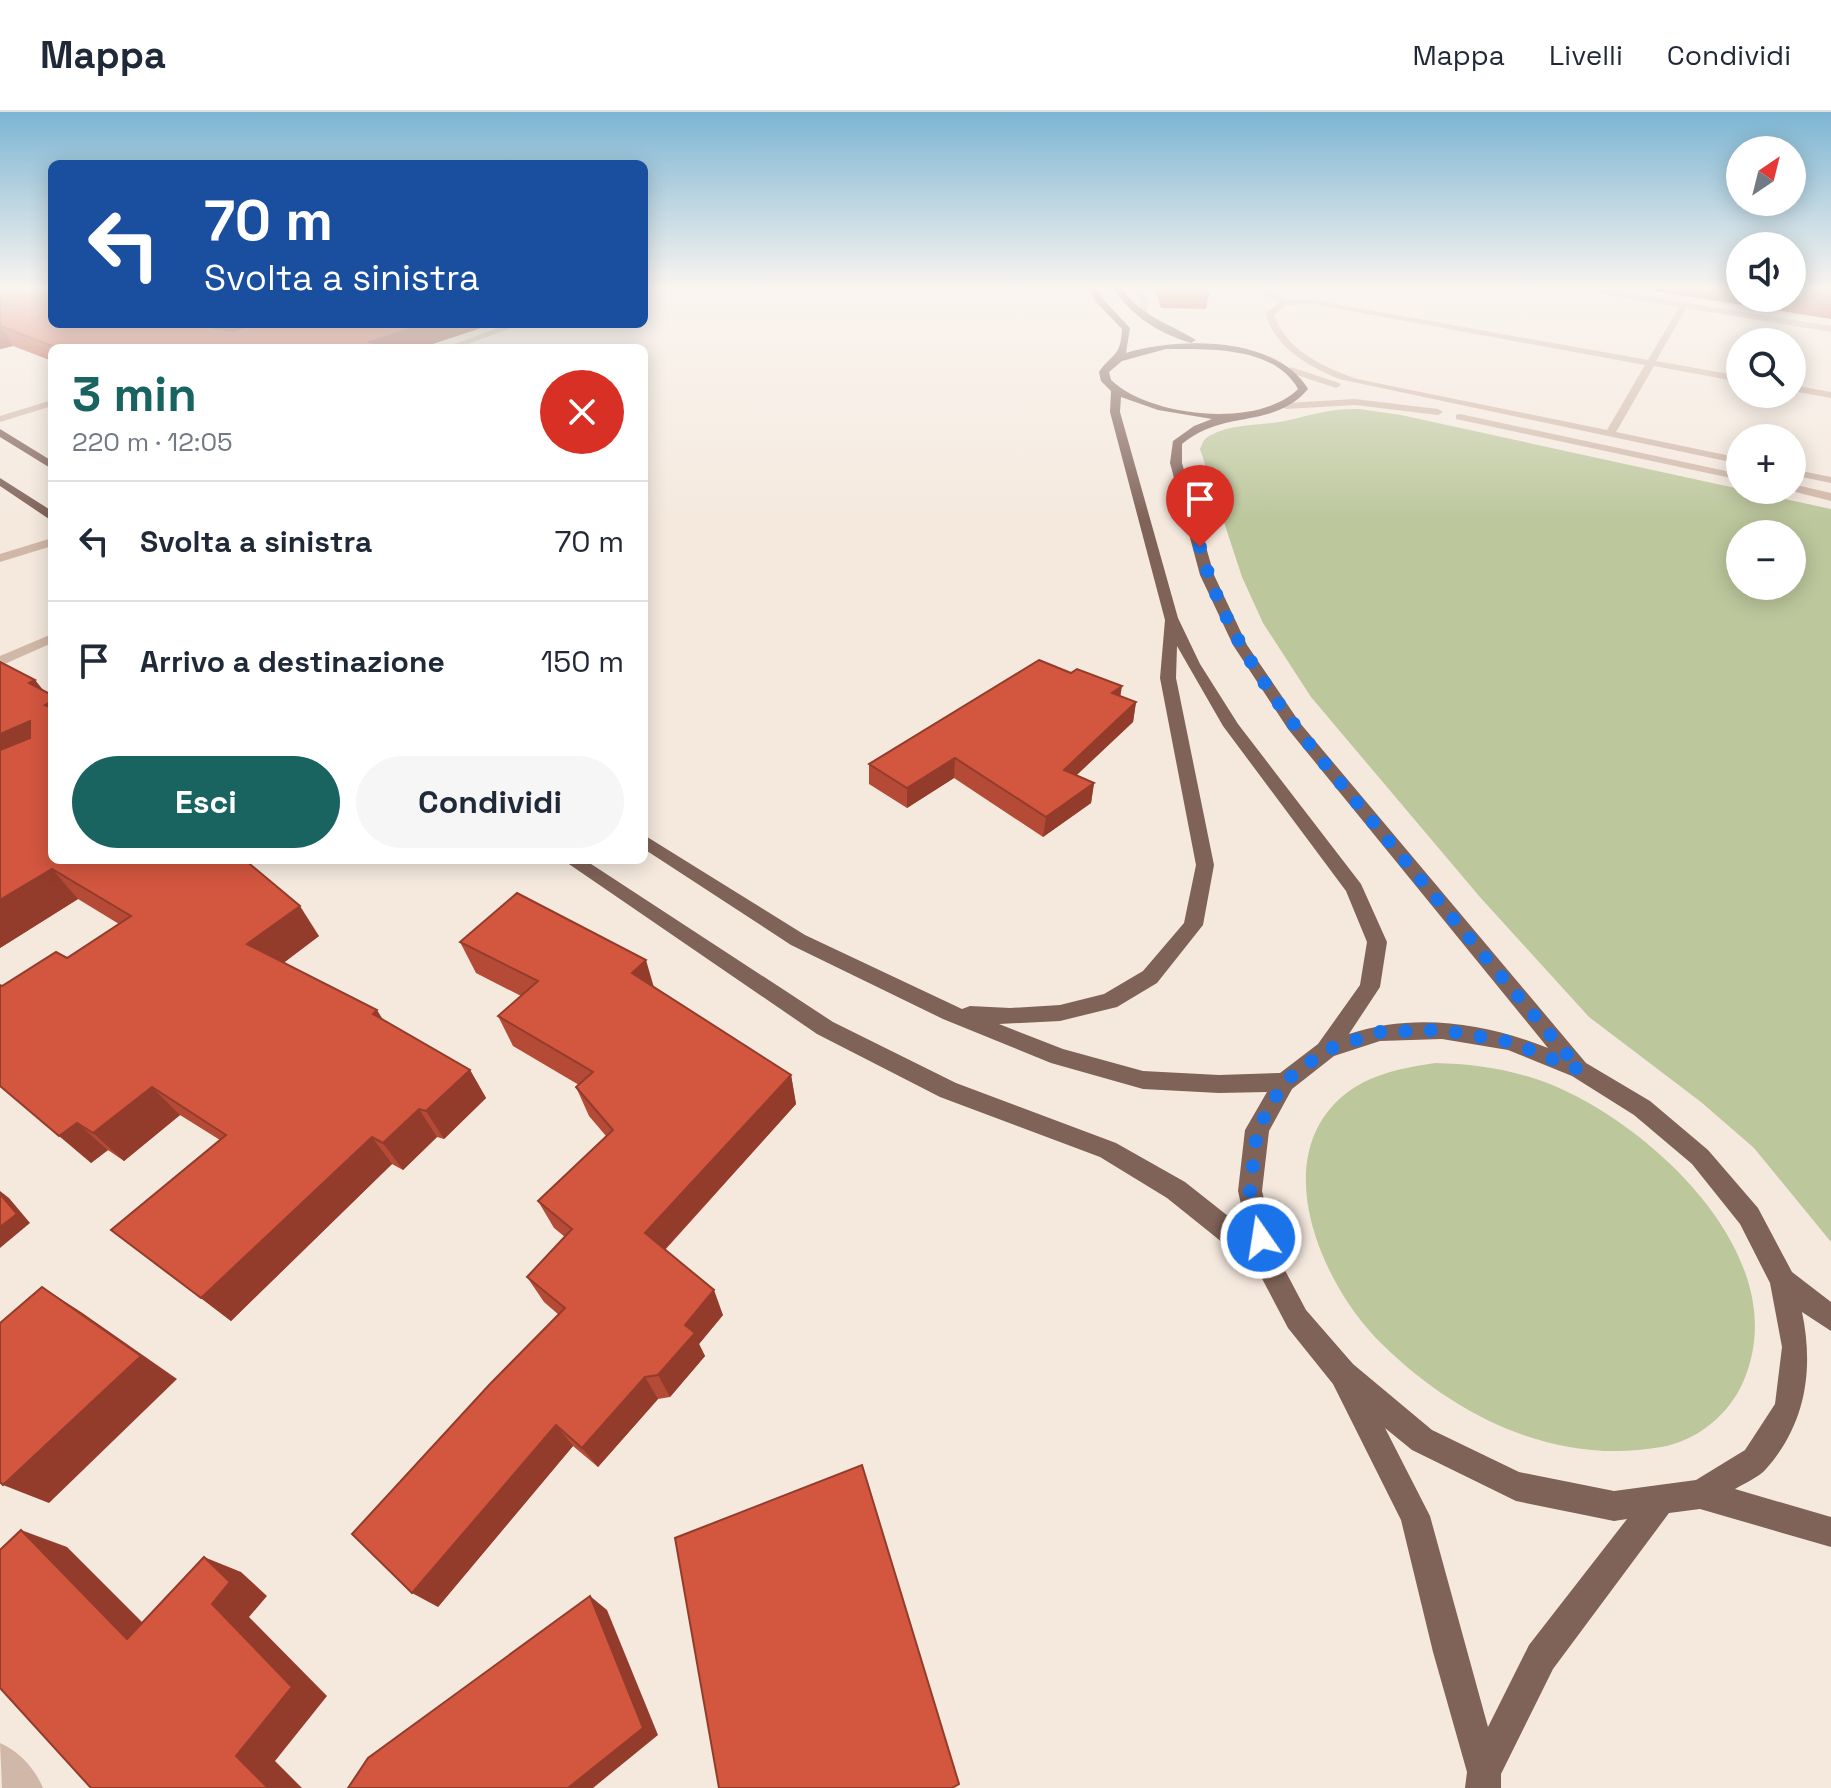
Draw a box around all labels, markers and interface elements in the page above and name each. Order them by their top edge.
text: Mappa [40,31,166,79]
text: Mappa [1412,37,1505,73]
text: Livelli [1549,37,1623,73]
text: Condividi [1667,37,1791,73]
north arrow [1726,136,1806,216]
map controls [1726,136,1806,600]
text: 70 m [204,185,333,256]
icon: left [72,192,176,296]
button: sound [1726,232,1806,312]
text: Svolta a sinistra [204,255,480,301]
button: search [1726,328,1806,408]
text: 3 min [72,364,197,425]
button: close [540,370,624,454]
button: + [1726,424,1806,504]
text: 220 m · 12:05 [72,425,233,459]
pin [1166,465,1234,547]
icon: arrive [1178,477,1222,521]
icon: left [72,519,116,563]
button: − [1726,520,1806,600]
text: Svolta a sinistra [140,522,372,561]
text: 70 m [555,522,624,561]
icon: arrive [72,639,116,683]
text: Arrivo a destinazione [140,642,445,681]
text: 150 m [541,642,624,681]
button: Esci [72,756,340,848]
button: Condividi [356,756,624,848]
position arrow [1219,1196,1303,1280]

